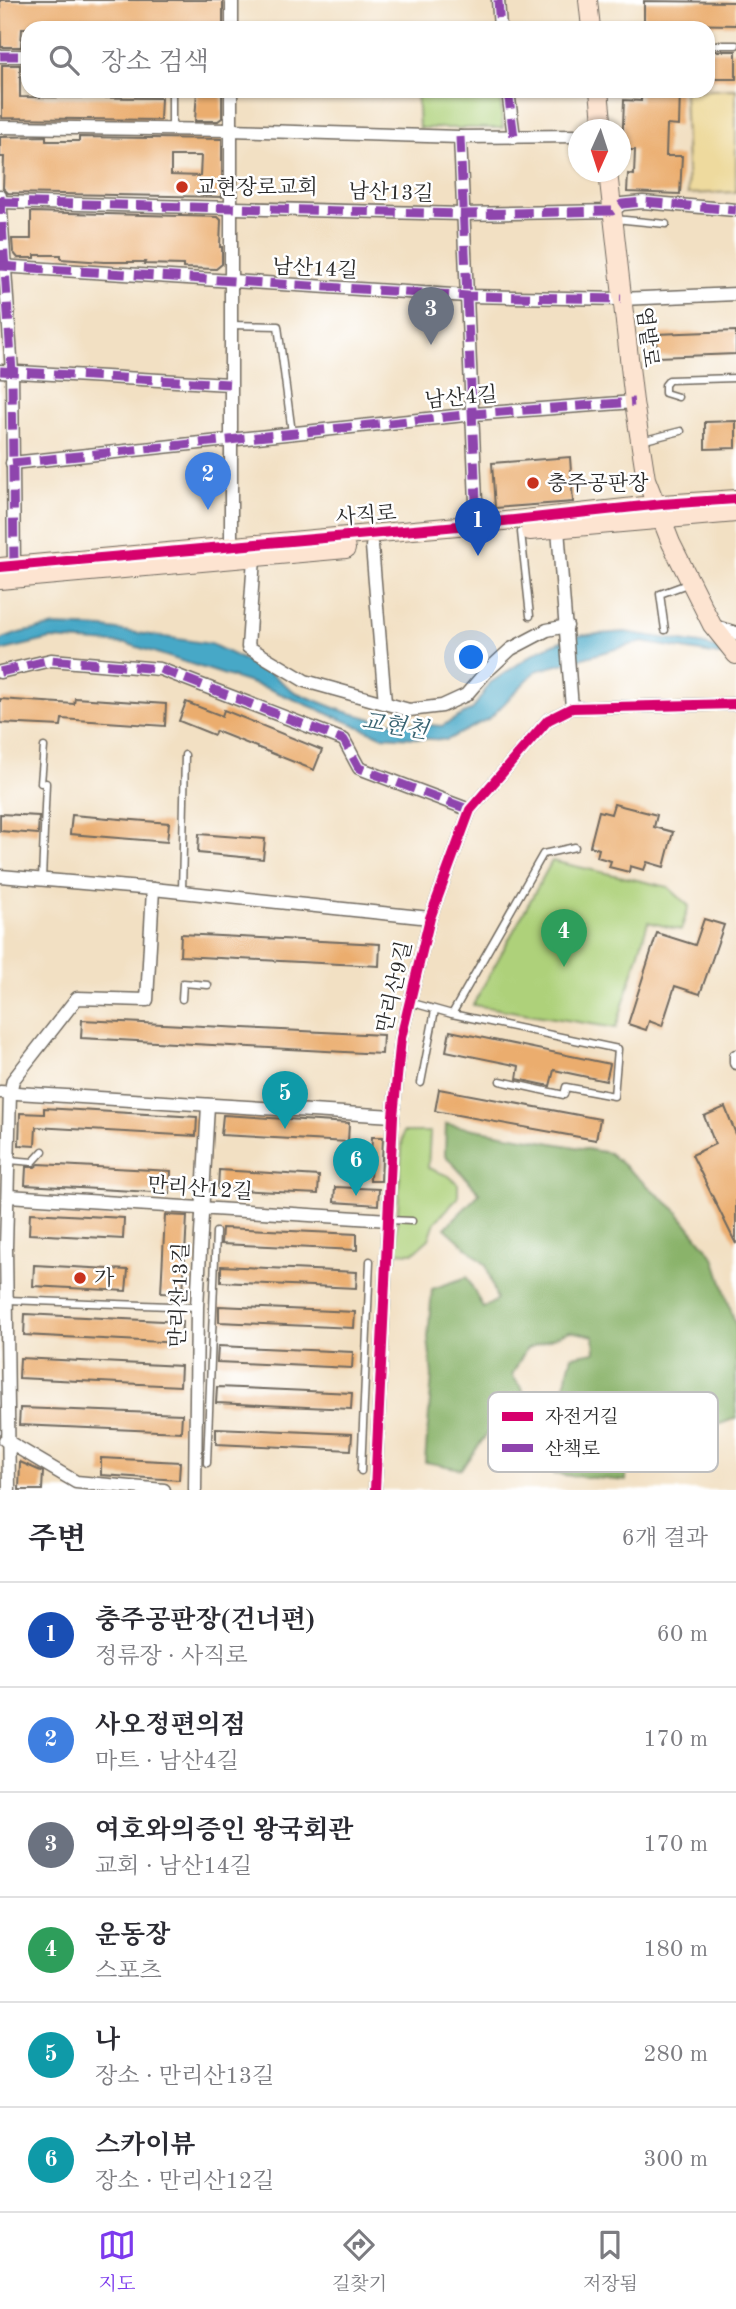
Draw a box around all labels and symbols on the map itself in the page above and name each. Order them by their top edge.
north arrow [568,119,631,182]
place label: 교현장로교회 [196,176,318,199]
marker: 교현장로교회 [174,179,190,195]
street label: 남산13길 [348,180,434,205]
street label: 남산14길 [272,255,358,282]
pin: 3 [408,287,454,345]
street label: 염밭로 [632,305,663,369]
street label: 남산4길 [424,383,498,412]
pin: 2 [185,452,231,510]
place label: 충주공판장 [547,472,649,495]
marker: 충주공판장 [525,475,541,491]
pin: 1 [455,498,501,556]
street label: 사직로 [335,501,397,530]
your location [454,640,488,674]
water label: 교현천 [360,708,432,743]
pin: 4 [541,909,587,967]
street label: 만리산9길 [373,939,416,1035]
pin: 5 [262,1071,308,1129]
pin: 6 [333,1138,379,1196]
street label: 만리산12길 [147,1173,253,1204]
street label: 만리산13길 [166,1242,193,1348]
place label: 가 [94,1267,115,1290]
marker: 가 [72,1270,88,1286]
legend [488,1392,718,1472]
text: 자전거길 [545,1407,618,1428]
text: 산책로 [545,1438,600,1460]

